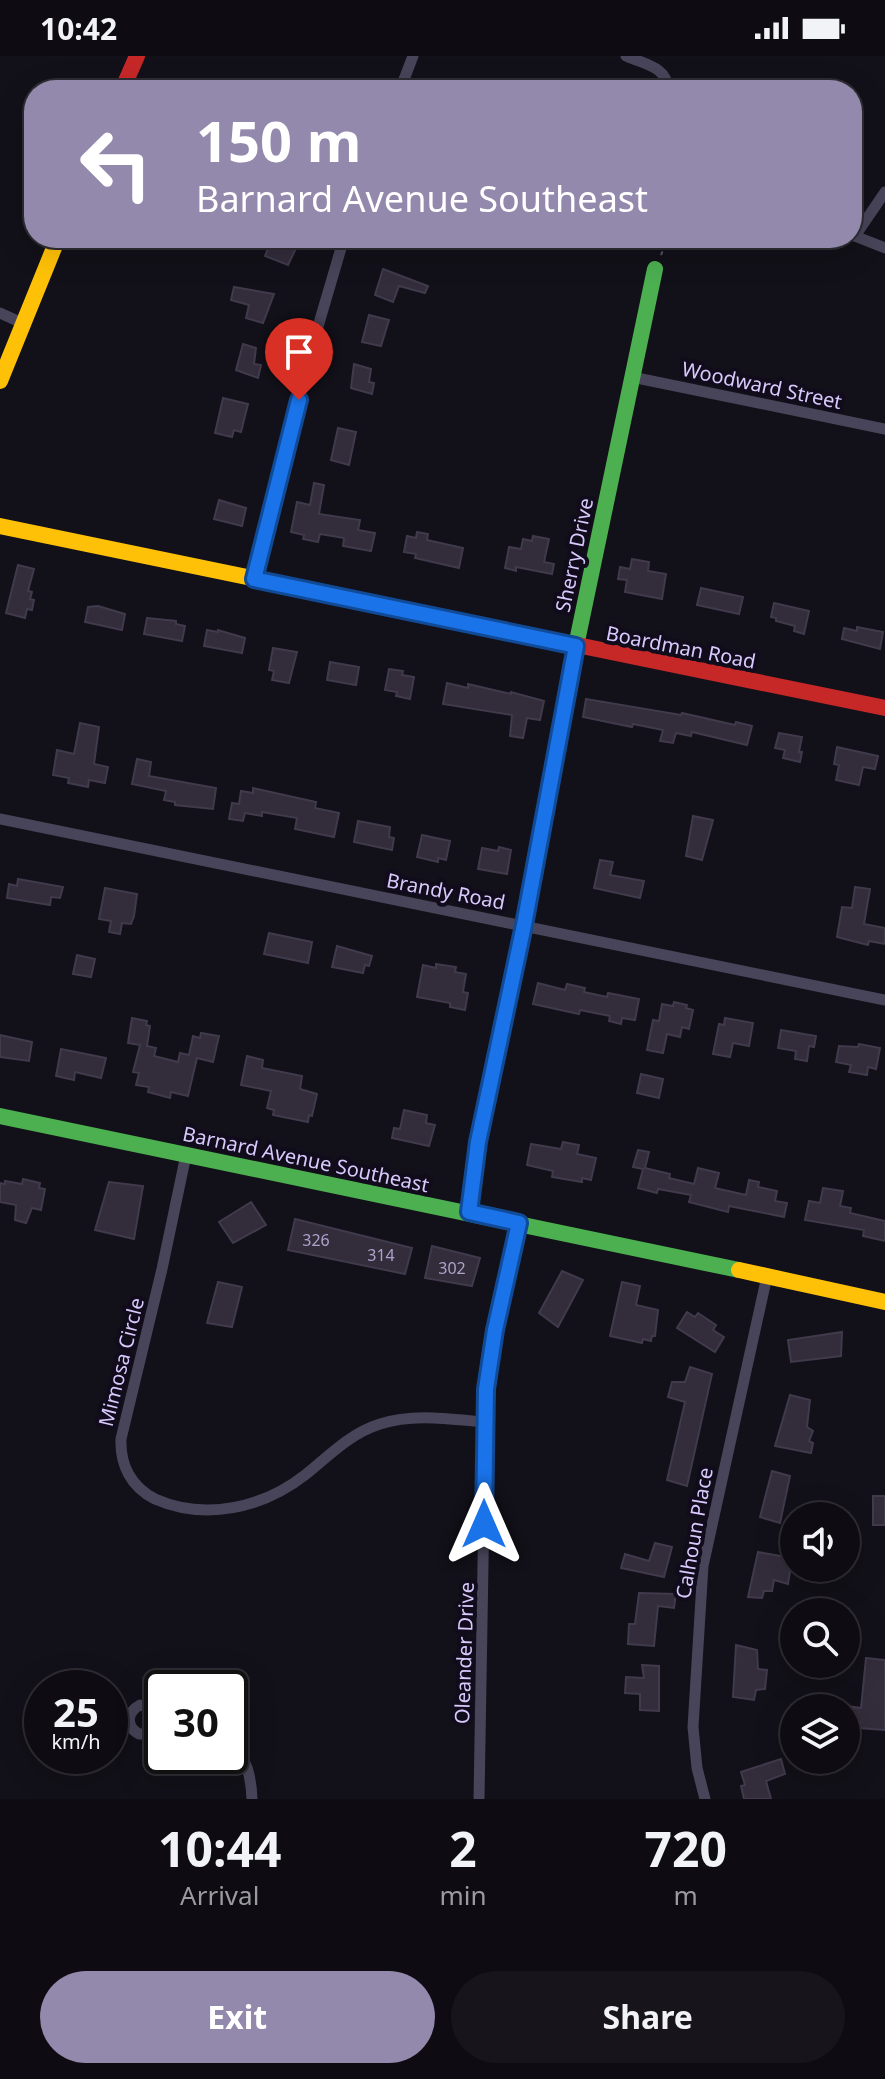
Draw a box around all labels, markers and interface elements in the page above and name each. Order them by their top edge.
text: 10:42 [40,8,117,49]
text: 150 m [196,102,361,178]
icon: left [64,112,168,216]
text: Barnard Avenue Southeast [196,174,648,223]
pin [265,318,333,400]
icon: arrive [277,330,321,374]
street label: Woodward Street [680,355,844,415]
street label: Sherry Drive [549,495,599,615]
street label: Boardman Road [604,619,758,675]
street label: Brandy Road [384,866,508,916]
street label: Barnard Avenue Southeast [180,1120,432,1198]
house number: 326 [302,1229,330,1251]
house number: 314 [367,1244,395,1266]
house number: 302 [438,1257,466,1279]
street label: Mimosa Circle [92,1295,150,1429]
street label: Calhoun Place [669,1465,719,1601]
position arrow [442,1482,526,1566]
map controls [780,1502,860,1774]
button: sound [780,1502,860,1582]
street label: Oleander Drive [448,1582,480,1724]
button: search [780,1598,860,1678]
speed limit sign: 30 [144,1670,248,1774]
text: 25 [53,1684,99,1739]
button: layers [780,1694,860,1774]
text: km/h [51,1728,101,1755]
text: 10:44 [158,1816,281,1881]
text: 2 [449,1816,477,1881]
text: 720 [645,1816,727,1881]
text: Arrival [180,1877,259,1913]
text: min [439,1877,487,1913]
text: m [674,1877,698,1913]
button: Exit [40,1971,435,2063]
button: Share [451,1971,845,2063]

